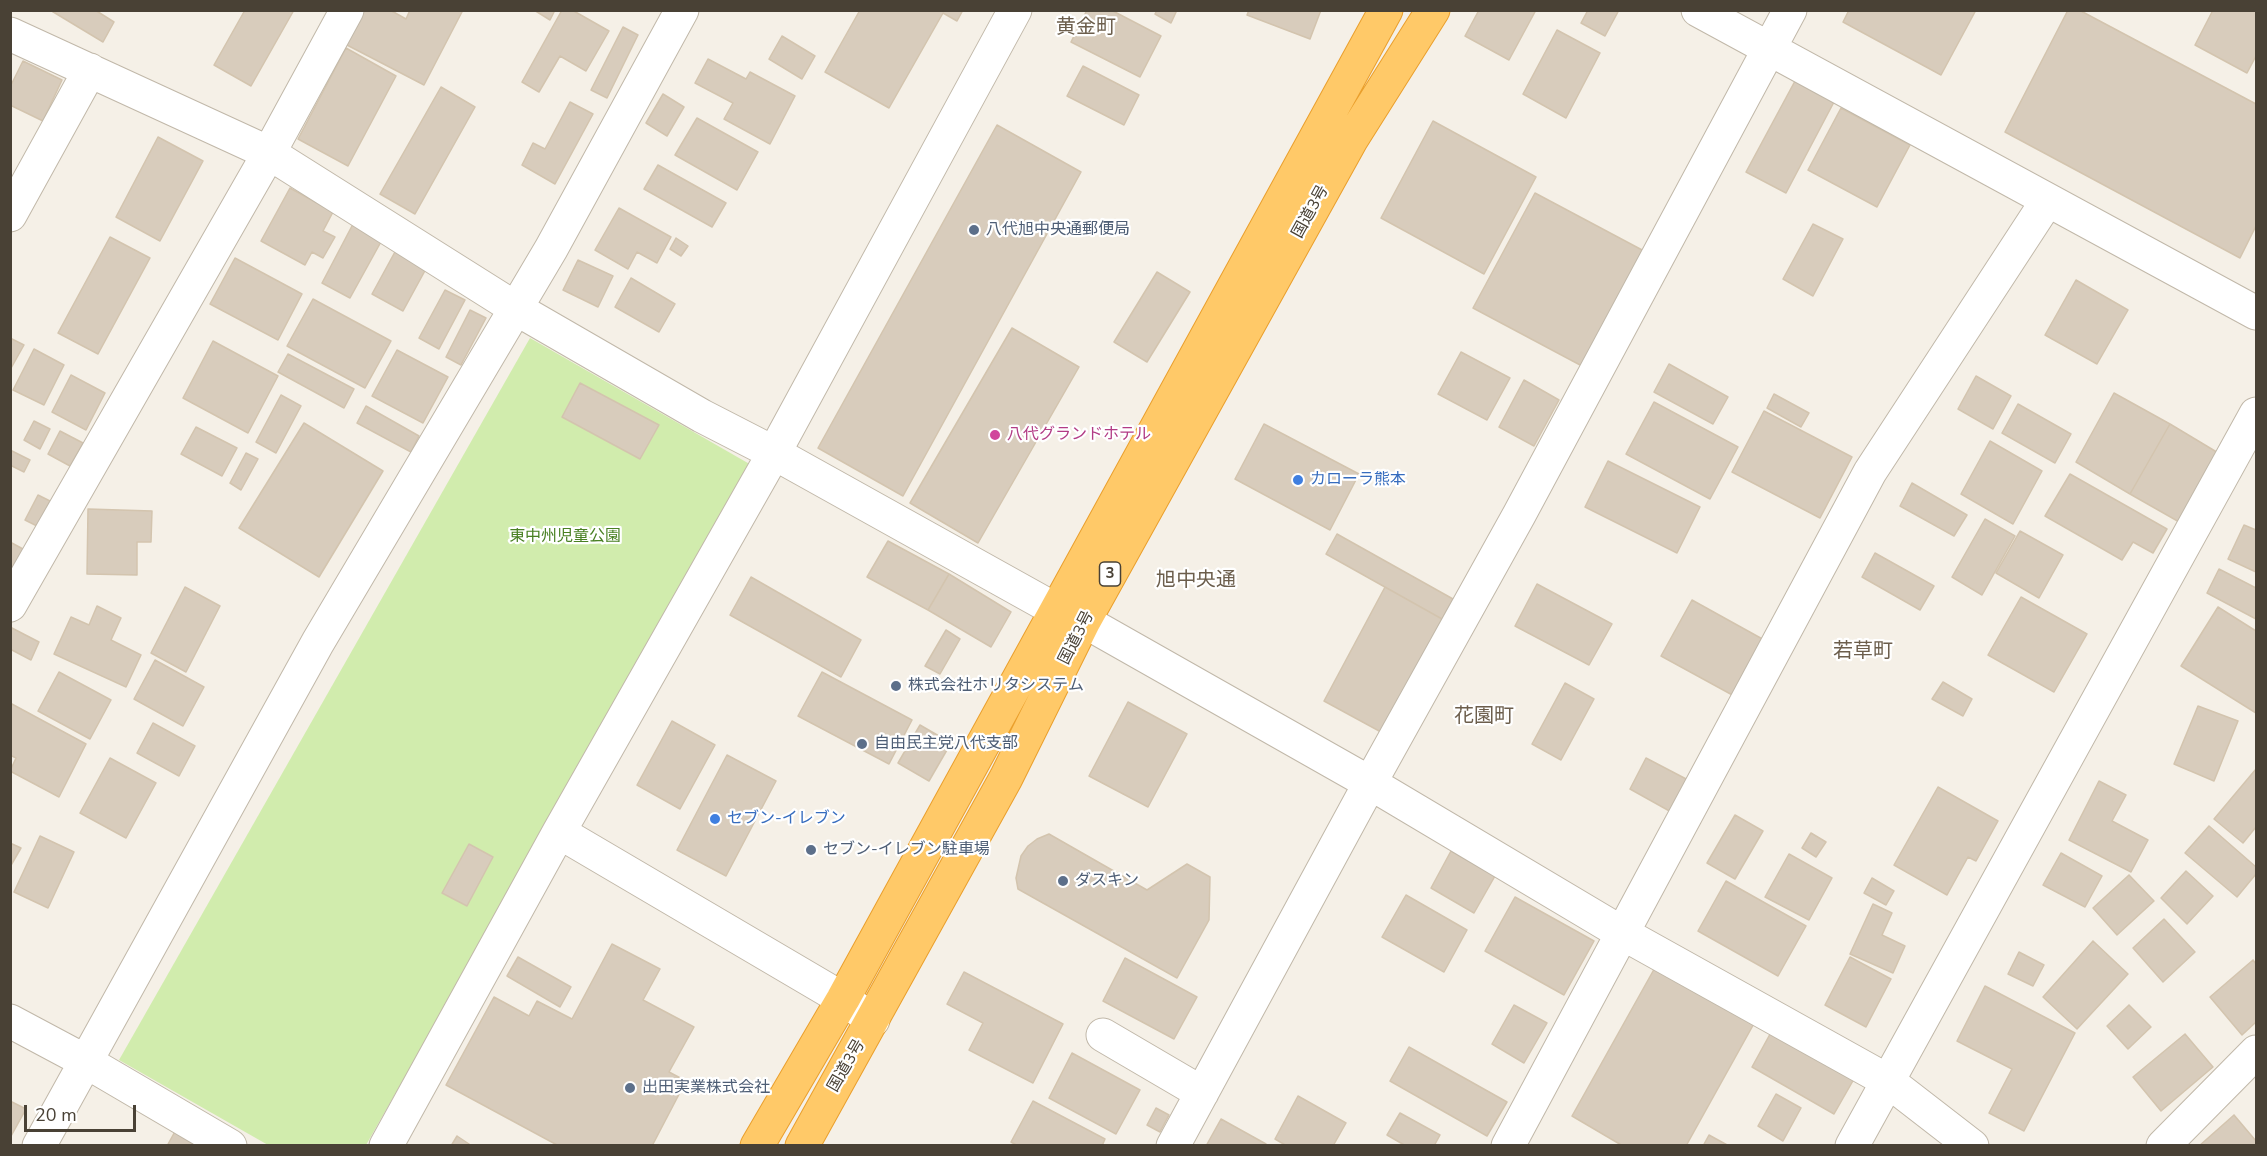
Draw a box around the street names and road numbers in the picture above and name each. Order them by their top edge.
street label: 国道3号 [1289,182,1333,242]
road number: 3 [1100,562,1120,586]
street label: 国道3号 [1055,608,1099,668]
street label: 国道3号 [824,1036,870,1096]

